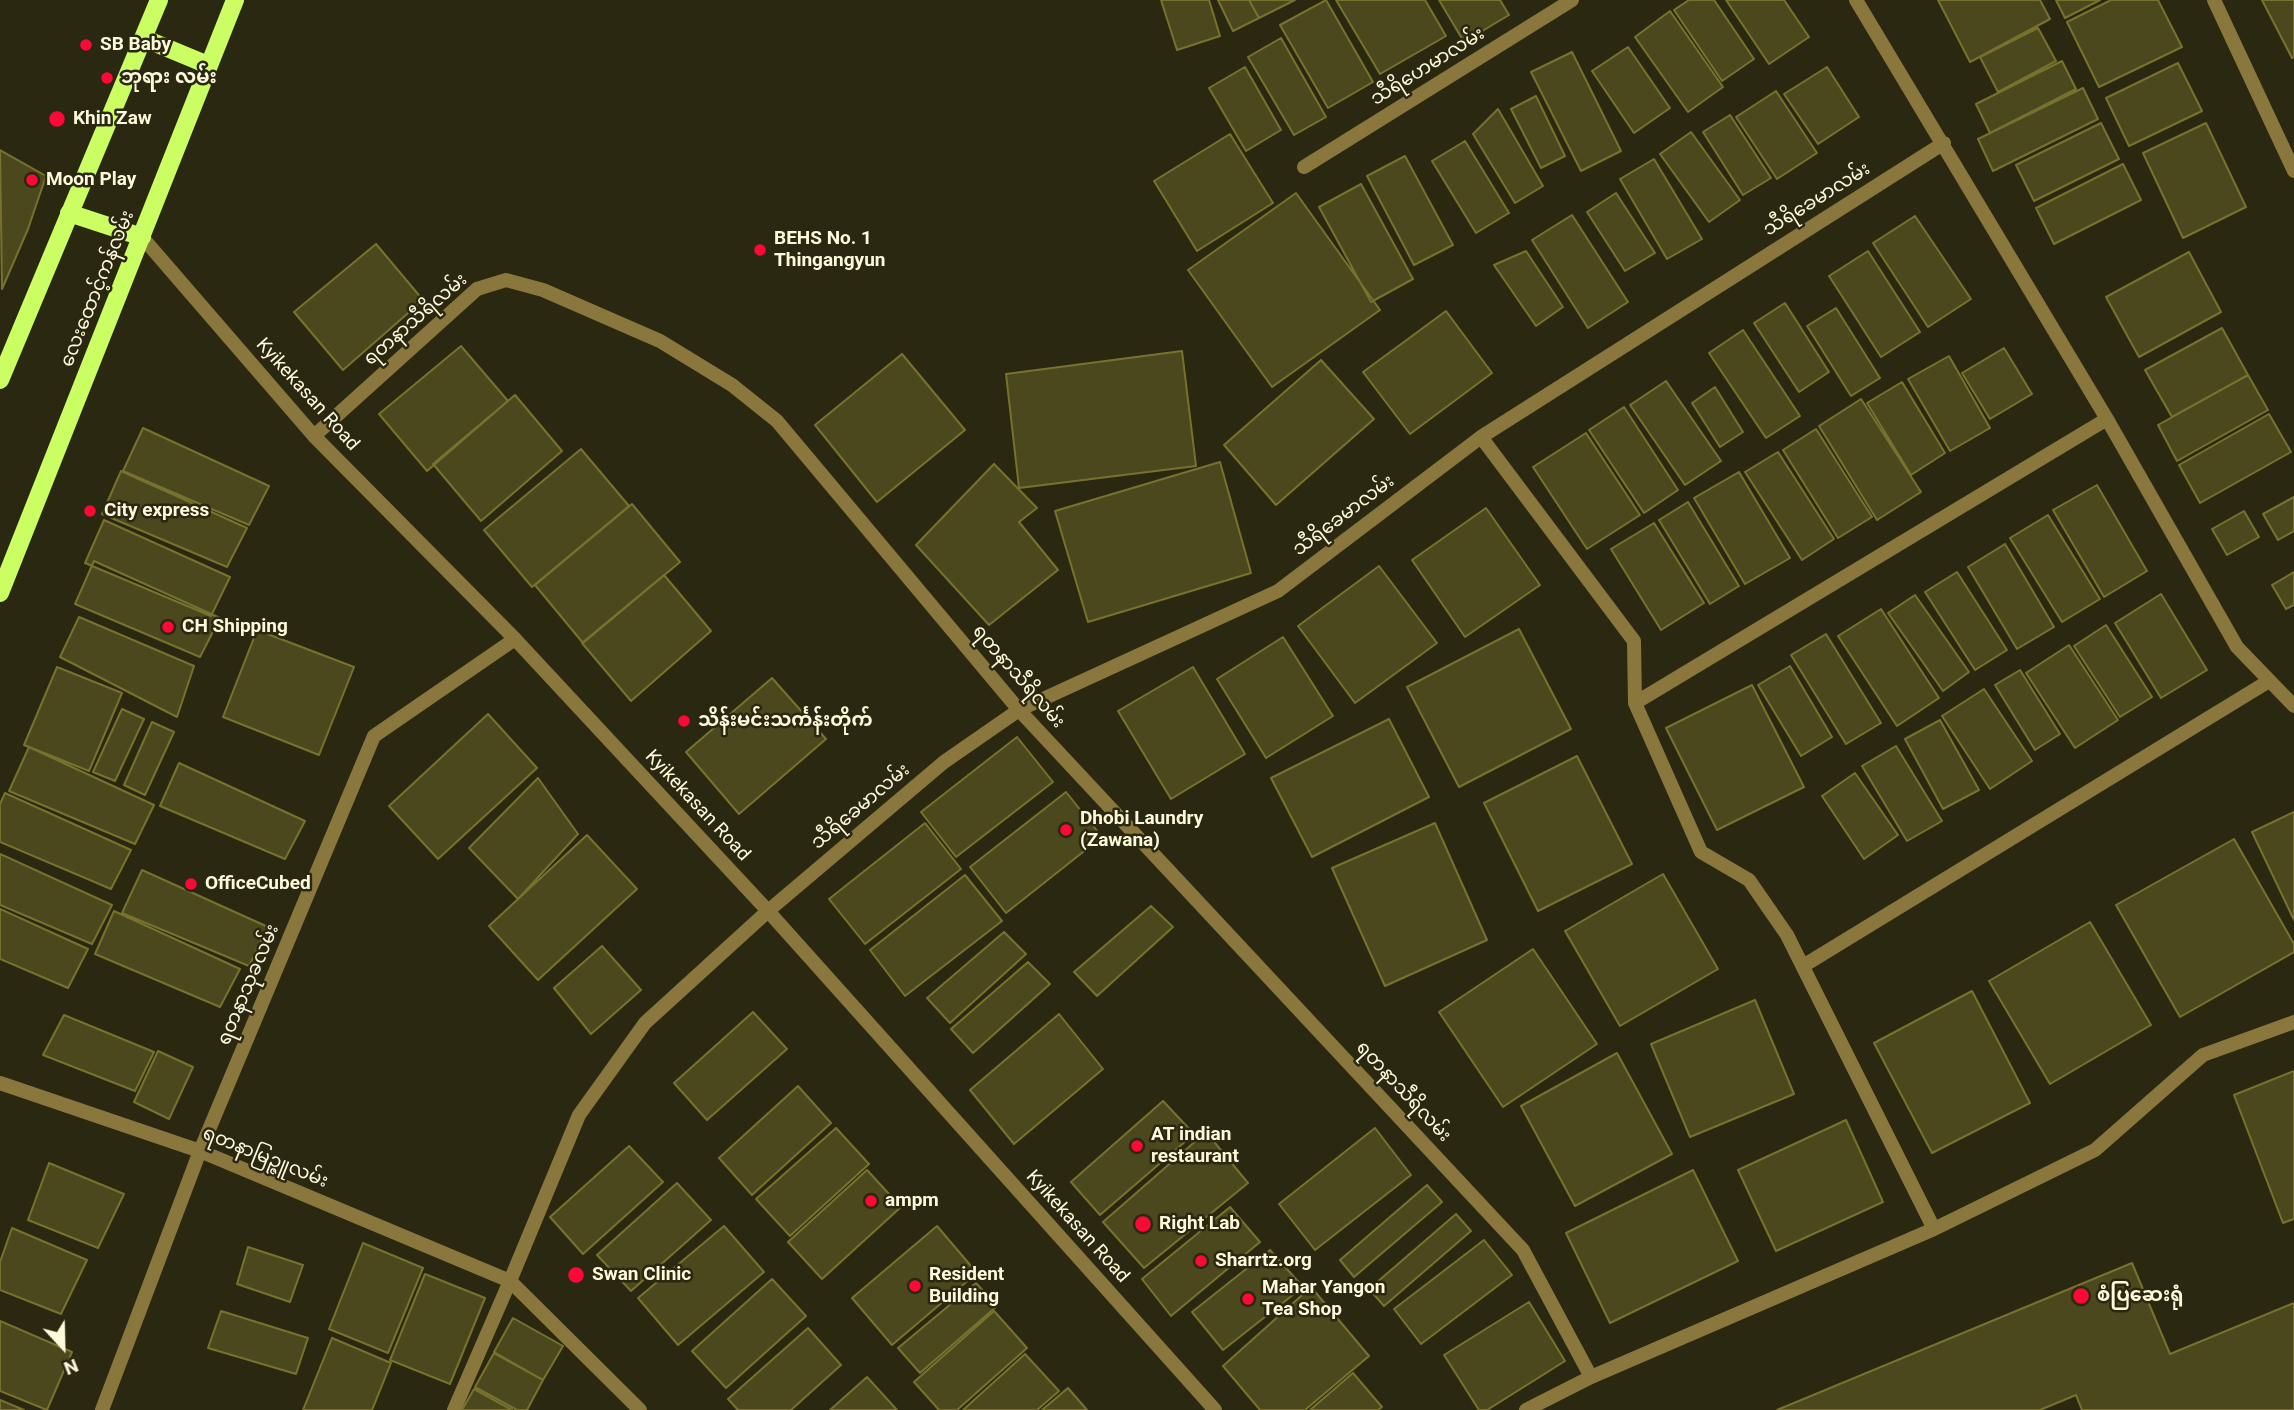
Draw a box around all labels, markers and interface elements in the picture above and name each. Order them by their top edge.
street label: သီရိဟေမာလမ်း [1367,23,1489,111]
place label: SB Baby [100,34,171,56]
marker: SB Baby [78,37,94,53]
place label: ဘုရား လမ်း [121,67,217,89]
marker: ဘုရား လမ်း [99,70,115,86]
place label: Khin Zaw [73,108,152,130]
marker: Khin Zaw [47,109,67,129]
street label: သီရိခေမာလမ်း [1759,158,1875,242]
place label: Moon Play [46,169,136,191]
marker: Moon Play [24,172,40,188]
street label: လေးထောင့်ကန်လမ်း [56,207,140,371]
place label: BEHS No. 1 Thingangyun [774,228,885,272]
marker: BEHS No. 1 Thingangyun [752,242,768,258]
street label: ရတနာသီရိလမ်း [360,269,472,371]
street label: Kyikekasan Road [250,334,364,456]
street label: သီရိခေမာလမ်း [1289,470,1399,562]
place label: City express [104,500,209,522]
marker: City express [82,503,98,519]
place label: CH Shipping [182,616,288,638]
marker: CH Shipping [160,619,176,635]
street label: ရတနာသီရိလမ်း [967,621,1069,733]
place label: သိန်းမင်းသင်္ကန်းတိုက် [698,710,873,732]
marker: သိန်းမင်းသင်္ကန်းတိုက် [676,713,692,729]
street label: Kyikekasan Road [640,746,754,866]
street label: သီရိခေမာလမ်း [807,759,915,855]
place label: Dhobi Laundry (Zawana) [1080,808,1203,852]
marker: Dhobi Laundry (Zawana) [1058,822,1074,838]
place label: OfficeCubed [205,873,311,895]
marker: OfficeCubed [183,876,199,892]
street label: ရတနာသုခလမ်း [213,921,285,1049]
street label: ရတနာသီရိလမ်း [1351,1037,1455,1147]
street label: ရတနာမြဉ္ဇူလမ်း [199,1122,331,1194]
place label: AT indian restaurant [1151,1124,1239,1168]
marker: AT indian restaurant [1129,1138,1145,1154]
street label: Kyikekasan Road [1020,1166,1134,1288]
place label: ampm [885,1190,939,1212]
marker: ampm [863,1193,879,1209]
place label: Right Lab [1159,1213,1240,1235]
marker: Right Lab [1133,1214,1153,1234]
place label: Sharrtz.org [1215,1250,1312,1272]
marker: Sharrtz.org [1193,1253,1209,1269]
place label: Swan Clinic [592,1264,691,1286]
place label: Resident Building [929,1264,1004,1308]
marker: Swan Clinic [566,1265,586,1285]
place label: Mahar Yangon Tea Shop [1262,1277,1385,1321]
marker: Resident Building [907,1278,923,1294]
place label: စံပြဆေးရုံ [2097,1285,2183,1307]
marker: စံပြဆေးရုံ [2071,1286,2091,1306]
marker: Mahar Yangon Tea Shop [1240,1291,1256,1307]
north arrow [28,1312,98,1382]
text: N [61,1354,82,1380]

